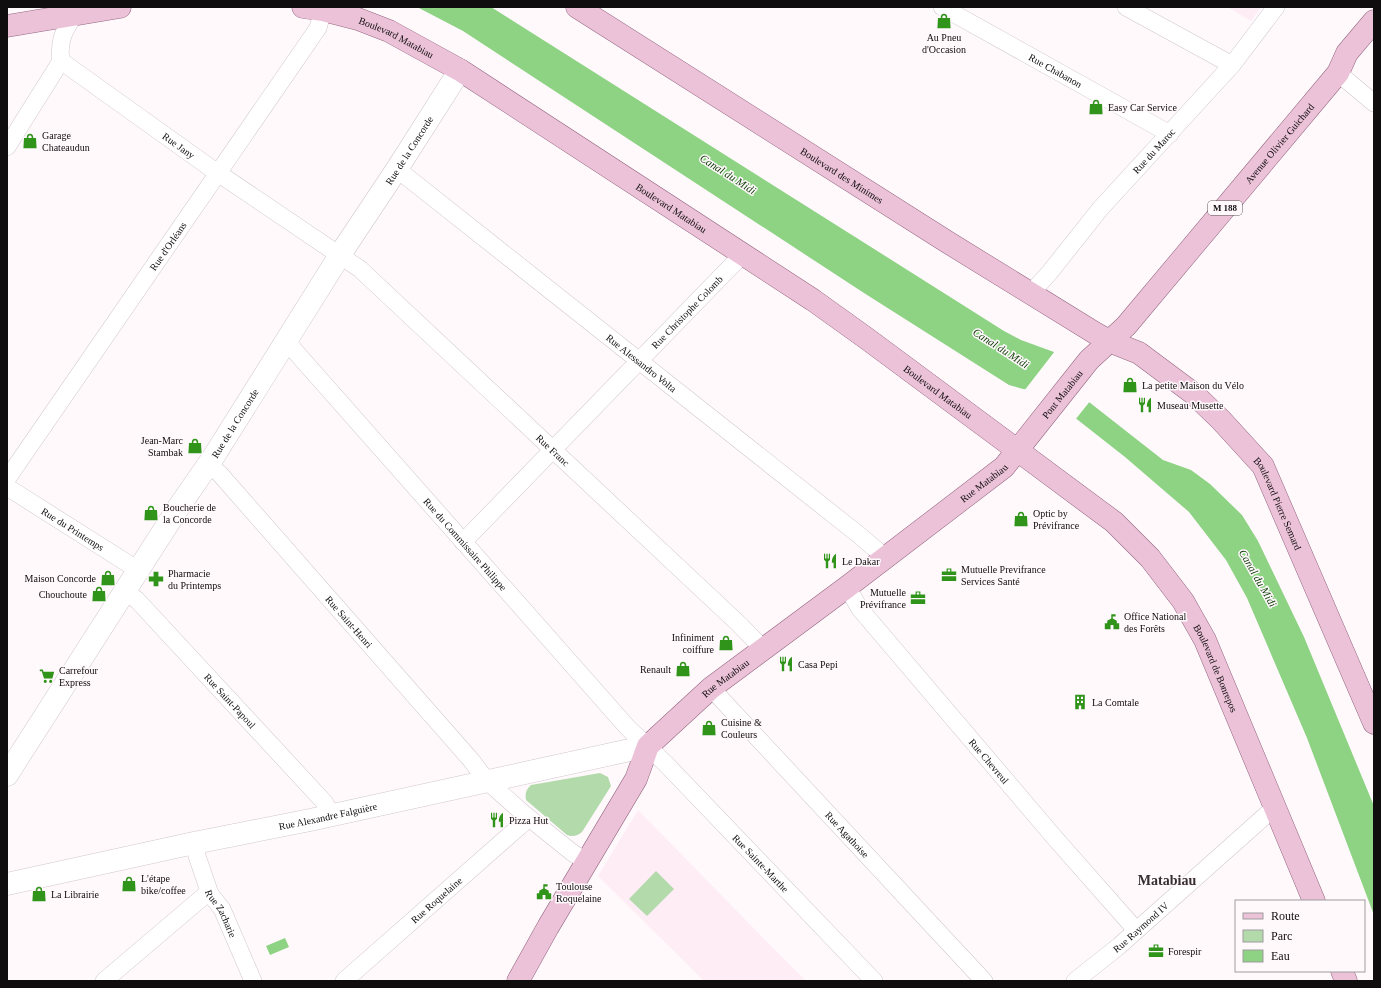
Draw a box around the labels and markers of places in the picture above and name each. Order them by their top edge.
shop icon: Au Pneu d'Occasion [935,12,953,30]
place label: Au Pneu d'Occasion [922,32,966,55]
shop icon: Easy Car Service [1087,98,1105,116]
place label: Easy Car Service [1108,102,1177,113]
place label: Garage Chateaudun [42,130,90,153]
shop icon: Garage Chateaudun [21,132,39,150]
shop icon: La petite Maison du Vélo [1121,376,1139,394]
place label: La petite Maison du Vélo [1142,380,1244,391]
restaurant icon: Museau Musette [1136,396,1154,414]
place label: Museau Musette [1157,400,1224,411]
place label: Jean-Marc Stambak [141,435,184,458]
shop icon: Jean-Marc Stambak [186,437,204,455]
place label: Boucherie de la Concorde [163,502,217,525]
shop icon: Boucherie de la Concorde [142,504,160,522]
place label: Optic by Prévifrance [1033,508,1080,531]
shop icon: Optic by Prévifrance [1012,510,1030,528]
restaurant icon: Le Dakar [821,552,839,570]
place label: Le Dakar [842,556,880,567]
place label: Mutuelle Previfrance Services Santé [961,564,1046,587]
office icon: Mutuelle Previfrance Services Santé [940,566,958,584]
place label: Pharmacie du Printemps [168,568,221,591]
shop icon: Maison Concorde [99,569,117,587]
pharmacy icon: Pharmacie du Printemps [147,570,165,588]
place label: Maison Concorde [25,573,97,584]
shop icon: Chouchoute [90,585,108,603]
place label: Mutuelle Prévifrance [860,587,907,610]
place label: Chouchoute [39,589,88,600]
office icon: Mutuelle Prévifrance [909,589,927,607]
place label: Office National des Forêts [1124,611,1187,634]
public building icon: Office National des Forêts [1103,613,1121,631]
place label: Infiniment coiffure [672,632,715,655]
shop icon: Infiniment coiffure [717,634,735,652]
restaurant icon: Casa Pepi [777,655,795,673]
place label: Casa Pepi [798,659,838,670]
shop icon: Renault [674,660,692,678]
place label: Renault [640,664,671,675]
place label: Carrefour Express [59,665,99,688]
supermarket icon: Carrefour Express [38,667,56,685]
building icon: La Comtale [1071,693,1089,711]
place label: La Comtale [1092,697,1139,708]
place label: Cuisine & Couleurs [721,717,762,740]
shop icon: Cuisine & Couleurs [700,719,718,737]
restaurant icon: Pizza Hut [488,811,506,829]
place label: Pizza Hut [509,815,548,826]
place label: L'étape bike/coffee [141,873,186,896]
shop icon: L'étape bike/coffee [120,875,138,893]
place label: Toulouse Roquelaine [556,881,602,904]
public building icon: Toulouse Roquelaine [535,883,553,901]
shop icon: La Librairie [30,885,48,903]
place label: La Librairie [51,889,100,900]
office icon: Forespir [1147,942,1165,960]
place label: Forespir [1168,946,1202,957]

